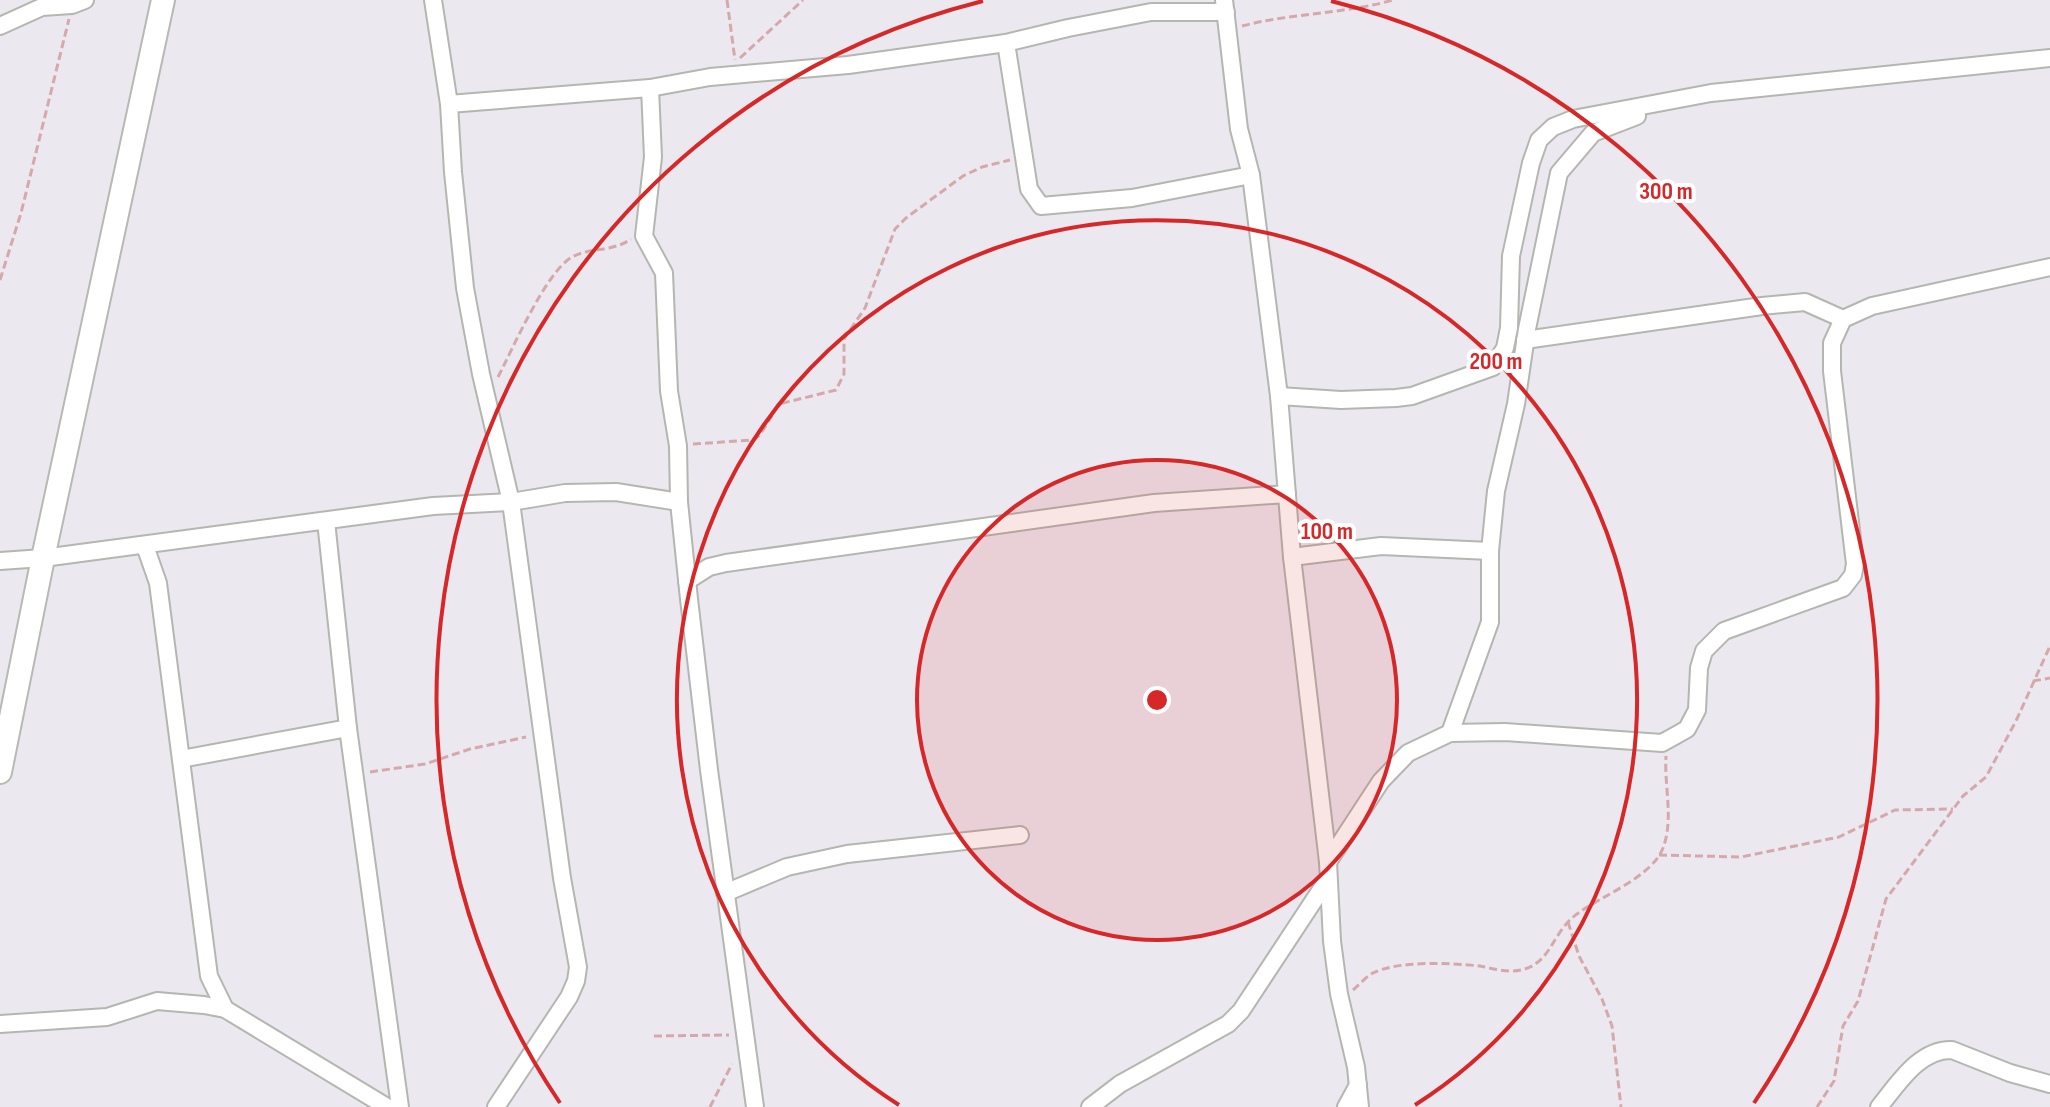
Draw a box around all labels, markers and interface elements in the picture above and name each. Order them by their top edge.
text: 300 m [1639,177,1693,206]
text: 200 m [1469,347,1523,376]
text: 100 m [1301,517,1353,546]
centre of rings [1143,686,1171,714]

